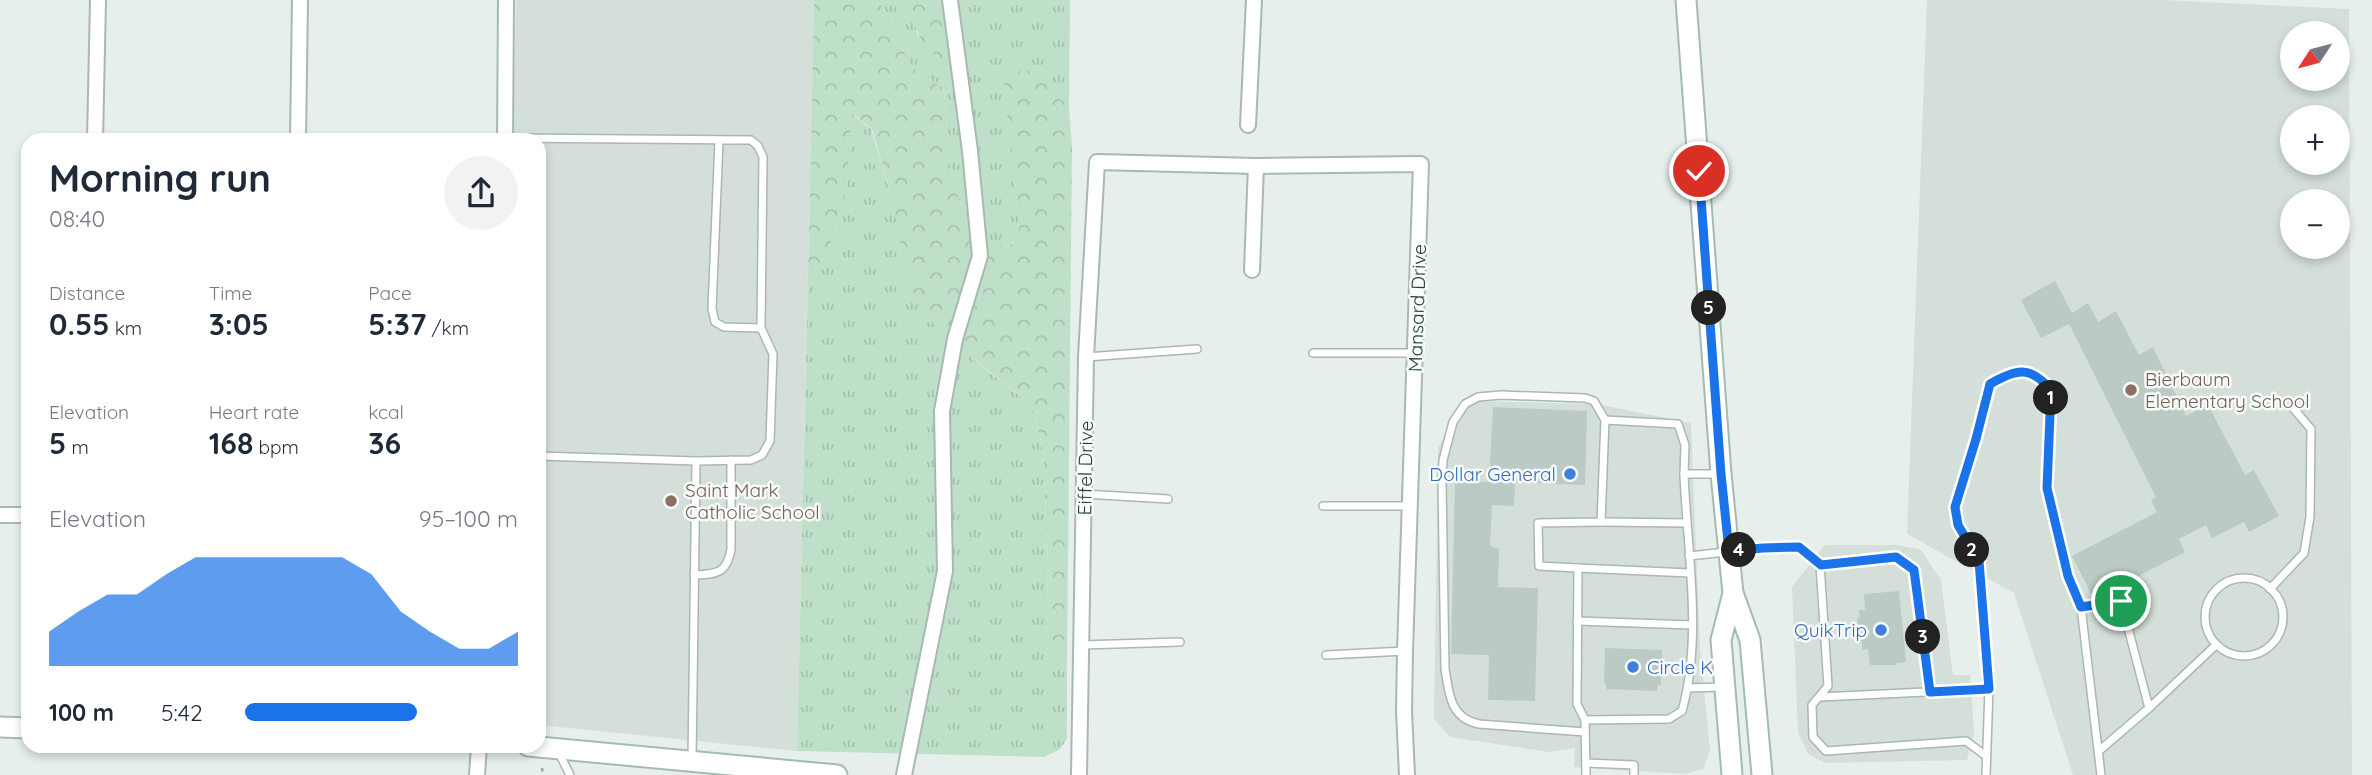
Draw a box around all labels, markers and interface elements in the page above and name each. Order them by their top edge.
north arrow [2280,21,2350,91]
map controls [2280,21,2350,259]
button: + [2280,105,2350,175]
pin [1669,141,1729,201]
icon: check [1680,152,1718,190]
text: Morning run [49,154,271,202]
button: share [444,156,518,230]
button: − [2280,189,2350,259]
text: 08:40 [49,204,105,233]
street label: Mansard Drive [1403,244,1431,372]
text: Distance [49,281,125,305]
text: Time [209,281,252,305]
text: Pace [368,281,412,305]
pin: 5 [1692,290,1726,326]
text: 5 [1703,295,1714,319]
text: 0.55 [49,305,109,343]
text: 3:05 [209,305,269,343]
text: 5:37 [368,305,426,343]
text: km [109,316,142,340]
text: /km [426,316,469,340]
place label: Bierbaum Elementary School [2145,367,2310,413]
pin: 1 [2034,380,2068,416]
marker: Bierbaum Elementary School [2123,382,2139,398]
text: 1 [2047,385,2054,409]
text: Elevation [49,400,129,424]
text: Heart rate [209,400,299,424]
text: kcal [368,400,404,424]
street label: Eiffel Drive [1072,421,1098,515]
text: 5 [49,424,66,462]
text: 168 [209,424,253,462]
text: 36 [368,424,401,462]
text: m [66,435,89,459]
text: bpm [253,435,299,459]
place label: Dollar General [1429,462,1556,486]
marker: Dollar General [1562,466,1578,482]
place label: Saint Mark Catholic School [685,478,820,524]
marker: Saint Mark Catholic School [663,493,679,509]
text: Elevation [49,504,146,533]
text: 95–100 m [419,504,518,533]
pin: 4 [1722,532,1756,568]
pin: 2 [1954,532,1990,568]
text: 4 [1733,537,1744,561]
text: 2 [1966,537,1977,561]
pin [2091,571,2151,631]
icon: arrive [2102,582,2140,620]
place label: QuikTrip [1794,618,1867,642]
pin: 3 [1906,620,1940,654]
marker: QuikTrip [1873,622,1889,638]
text: 3 [1917,624,1928,648]
place label: Circle K [1647,655,1713,679]
marker: Circle K [1625,659,1641,675]
text: 100 m [49,698,114,727]
text: 5:42 [161,698,203,727]

